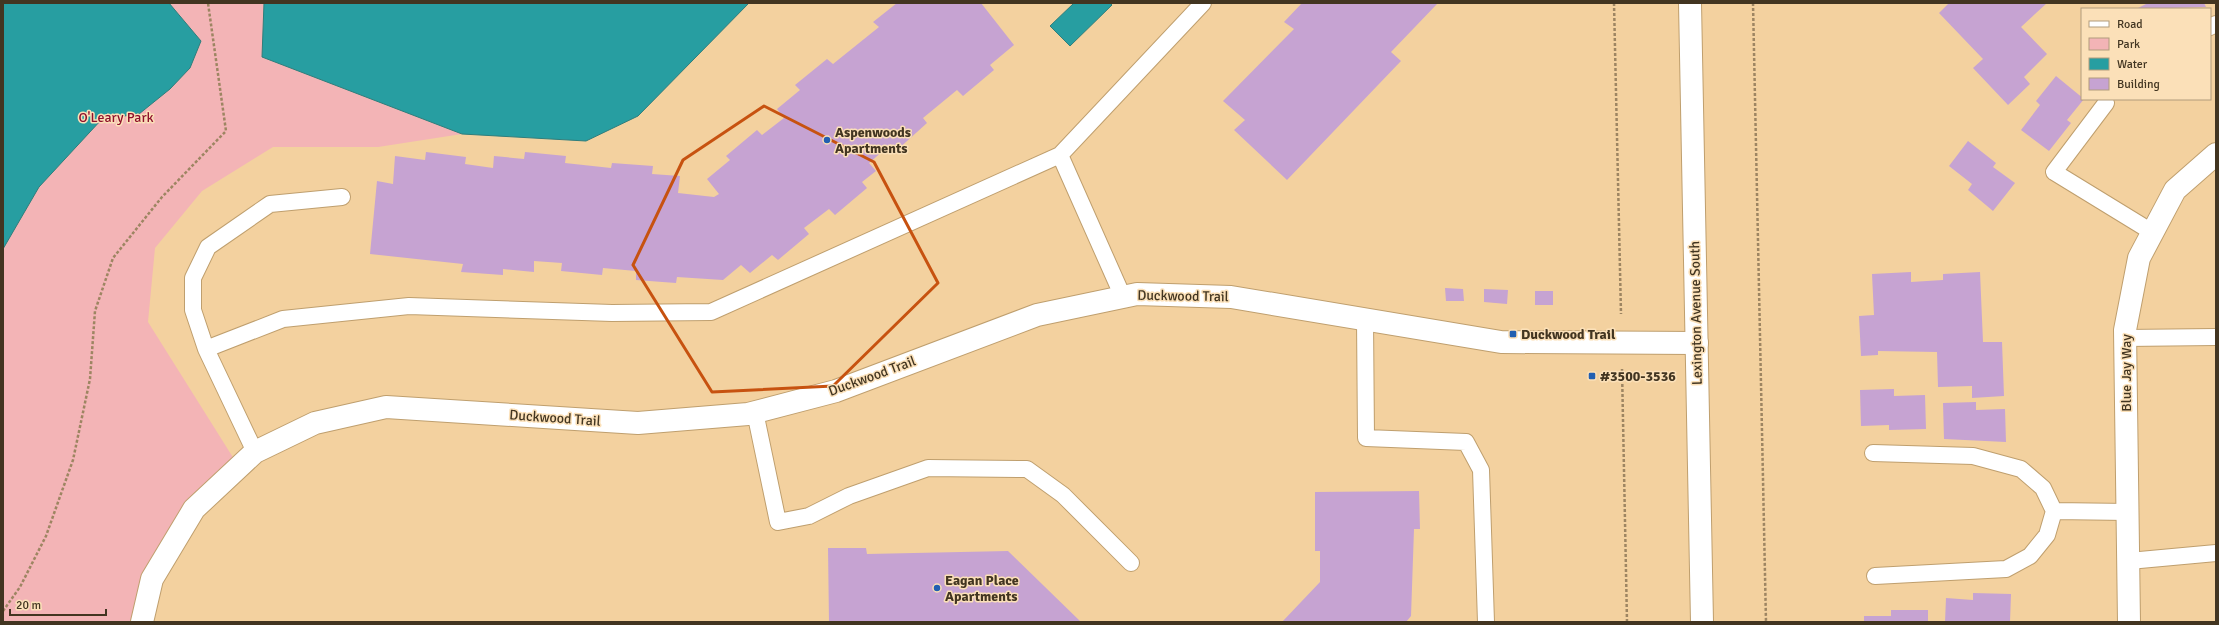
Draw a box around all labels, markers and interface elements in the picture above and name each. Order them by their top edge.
legend [2081,8,2211,100]
text: Road [2117,17,2143,32]
text: Park [2117,37,2140,52]
text: Water [2117,57,2148,72]
text: Building [2117,77,2160,92]
park label: O'Leary Park [78,109,154,126]
place label: Aspenwoods Apartments [835,124,911,157]
marker: Aspenwoods Apartments [822,135,832,145]
street label: Lexington Avenue South [1686,241,1706,385]
street label: Duckwood Trail [1137,287,1229,305]
place label: Duckwood Trail [1521,326,1616,343]
marker: Duckwood Trail [1508,329,1518,339]
street label: Blue Jay Way [2118,334,2135,412]
street label: Duckwood Trail [826,352,918,400]
place label: #3500-3536 [1600,368,1676,385]
marker: #3500-3536 [1587,371,1597,381]
street label: Duckwood Trail [509,406,601,430]
place label: Eagan Place Apartments [945,572,1019,605]
marker: Eagan Place Apartments [932,583,942,593]
scale bar [10,591,106,617]
text: 20 m [16,598,41,613]

